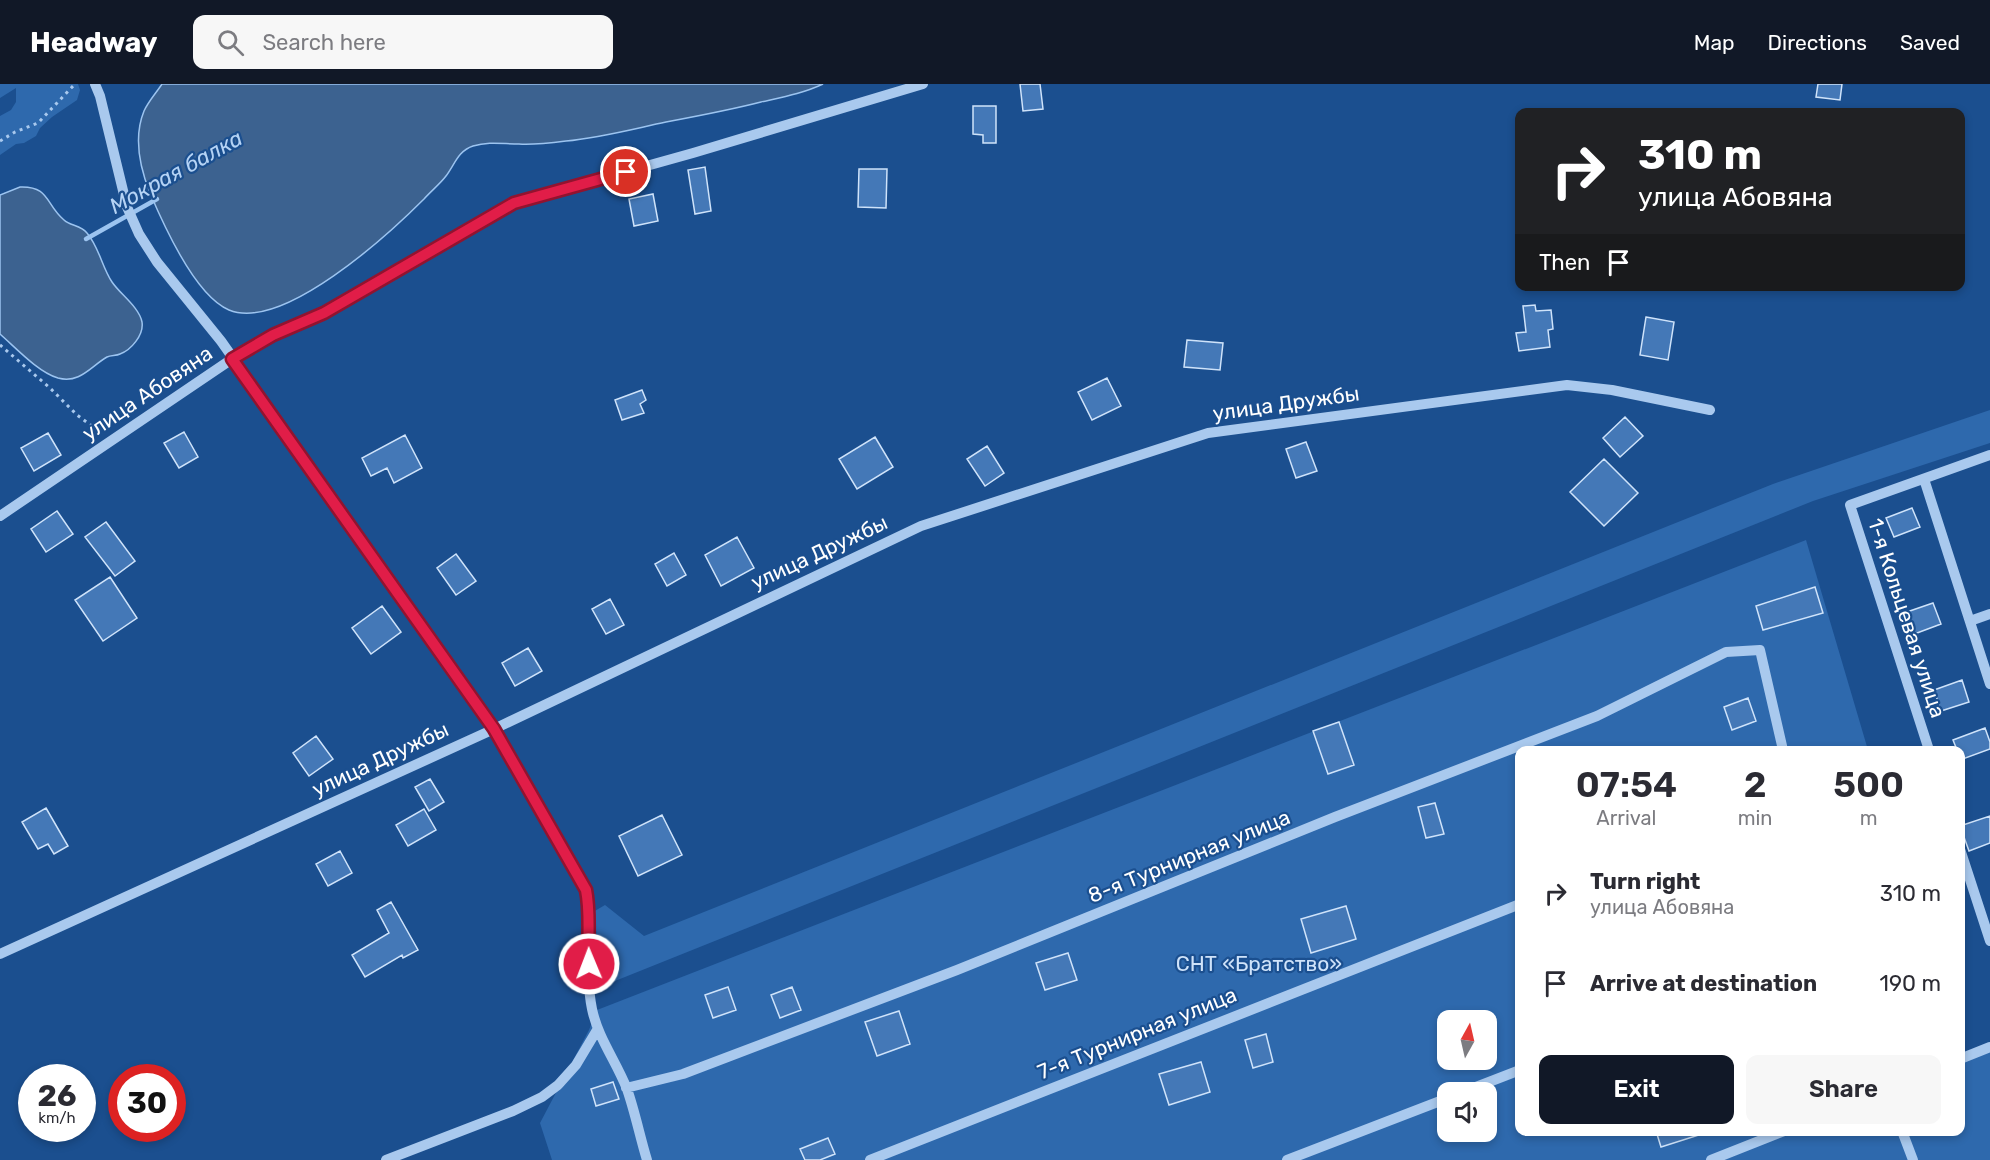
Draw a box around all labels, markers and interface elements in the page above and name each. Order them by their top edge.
search box [193,15,613,69]
text: Headway [30,26,157,59]
icon: search [214,26,247,59]
text: Search here [262,29,386,56]
text: Map [1694,30,1735,55]
text: Directions [1768,30,1867,55]
text: Saved [1900,30,1960,55]
water label: Мокрая балка [105,124,247,220]
text: 310 m [1638,130,1762,180]
icon: right [1539,132,1617,210]
pin [600,146,651,197]
icon: arrive [609,155,642,188]
text: улица Абовяна [1638,181,1833,213]
icon: arrive [1602,246,1635,279]
text: Then [1539,249,1590,276]
street label: улица Абовяна [77,340,217,446]
street label: улица Дружбы [1211,380,1361,426]
street label: улица Дружбы [747,509,891,595]
street label: 1-я Кольцевая улица [1863,515,1951,721]
street label: улица Дружбы [308,716,452,802]
text: 07:54 [1576,763,1677,806]
text: 2 [1744,763,1767,806]
text: 500 [1833,763,1904,806]
street label: 8-я Турнирная улица [1084,804,1294,908]
text: Arrival [1596,806,1656,830]
text: min [1738,806,1772,830]
text: m [1860,806,1878,830]
text: Turn right [1590,868,1700,895]
icon: right [1539,877,1572,910]
text: 310 m [1880,880,1941,907]
text: улица Абовяна [1590,895,1734,919]
position arrow [557,932,621,996]
park label: СНТ «Братство» [1176,951,1342,976]
icon: arrive [1539,967,1572,1000]
text: Arrive at destination [1590,970,1817,997]
text: 190 m [1880,970,1941,997]
street label: 7-я Турнирная улица [1034,982,1240,1084]
north arrow [1437,1010,1497,1070]
map controls [1437,1010,1497,1142]
button: Exit [1539,1055,1734,1124]
button: Share [1746,1055,1941,1124]
speed limit sign: 30 [108,1064,186,1142]
text: 26 [37,1078,77,1114]
button: sound [1437,1082,1497,1142]
text: km/h [38,1109,76,1127]

